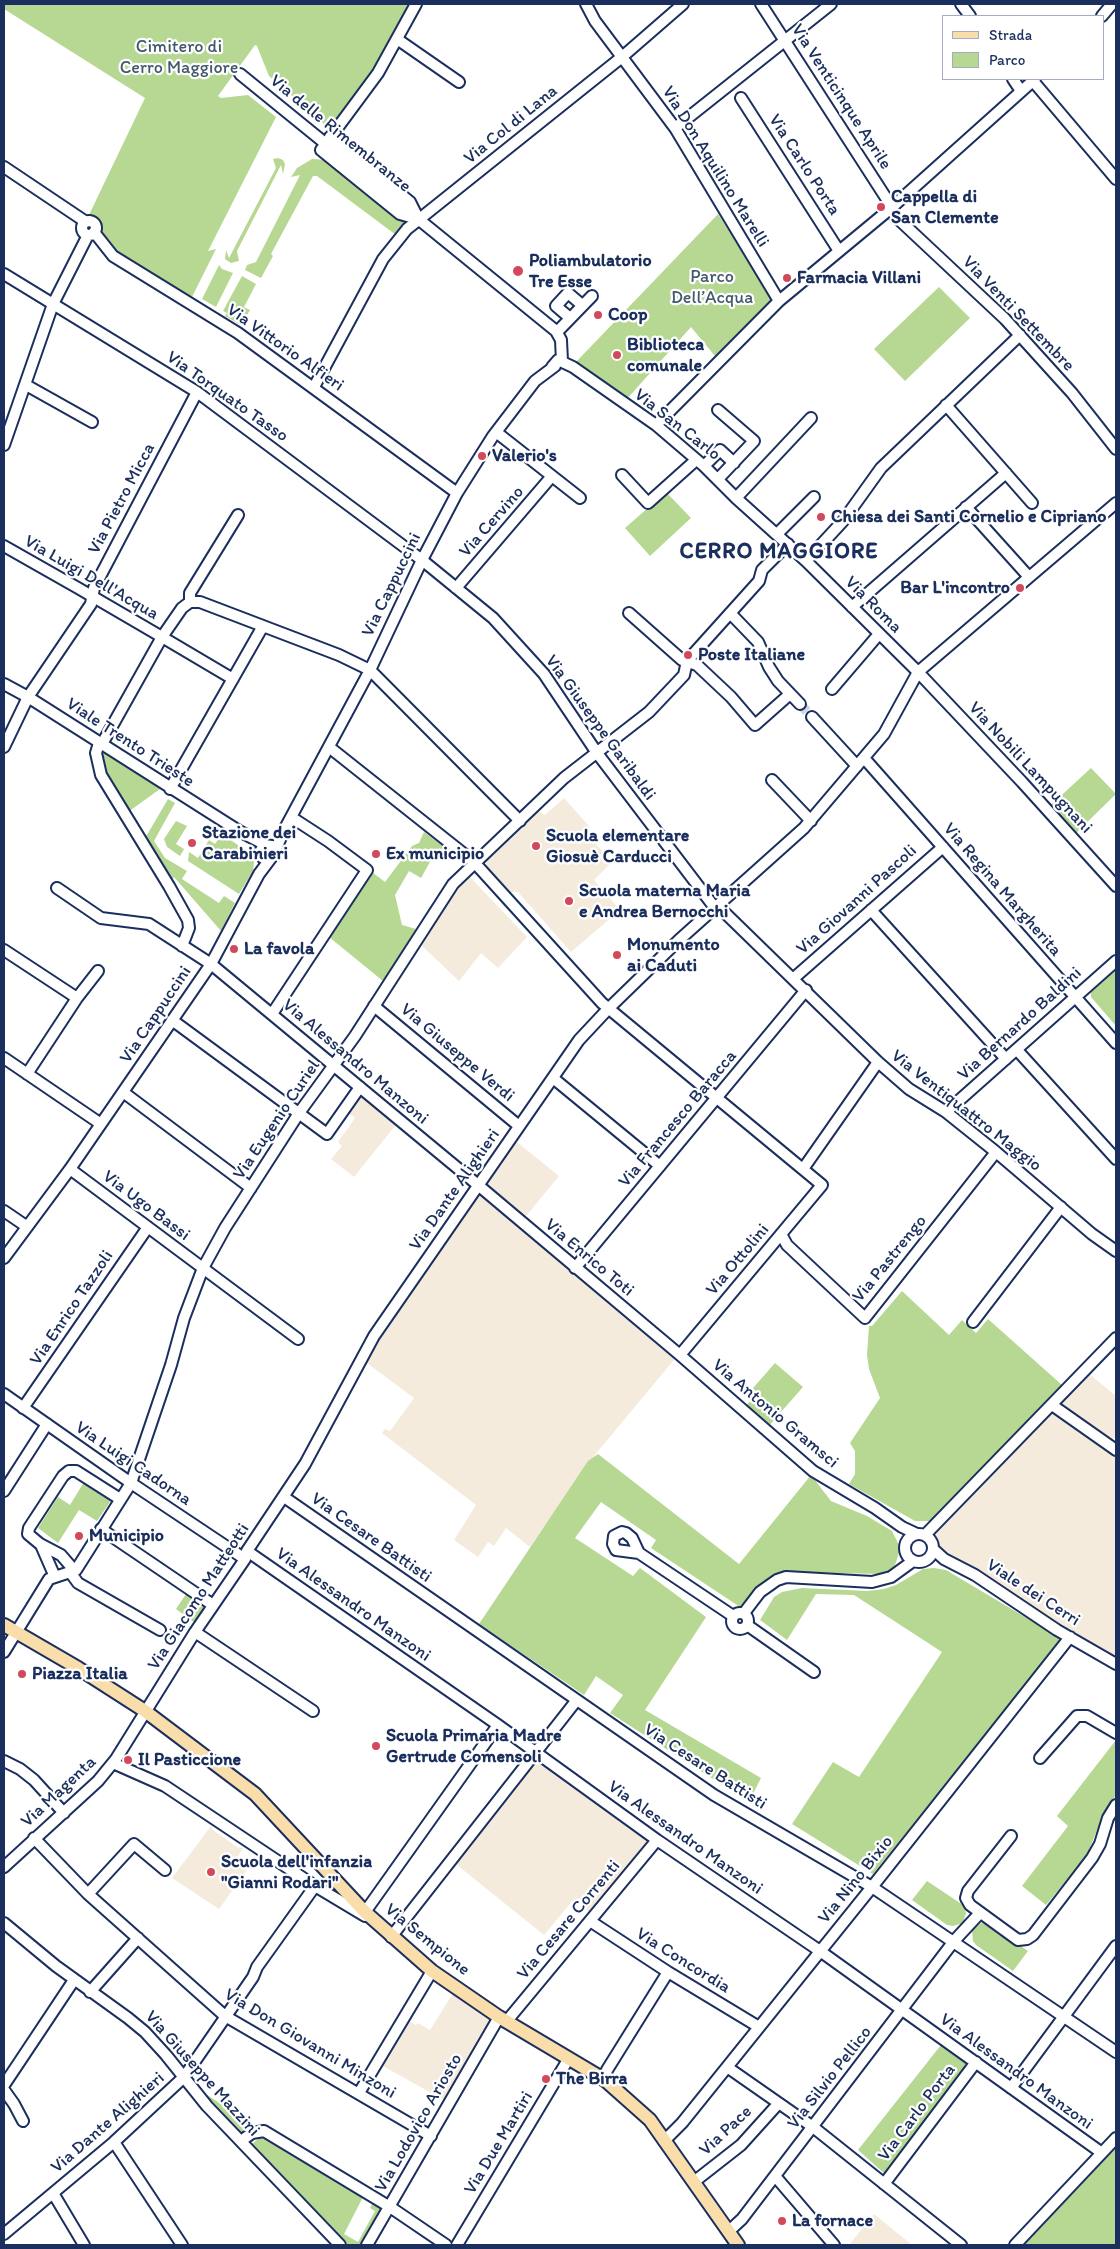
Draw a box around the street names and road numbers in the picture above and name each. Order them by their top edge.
street label: Via Venticinque Aprile [786,20,896,174]
street label: Via delle Rimembranze [265,70,415,198]
street label: Via Col di Lana [460,81,562,169]
street label: Via Don Aquilino Marelli [657,82,773,252]
street label: Via Carlo Porta [763,110,845,220]
street label: Via Venti Settembre [957,252,1079,376]
street label: Via Vittorio Alfieri [222,299,348,397]
street label: Via Torquato Tasso [162,347,292,447]
street label: Via San Carlo [629,384,725,466]
street label: Via Pietro Micca [84,440,160,558]
street label: Via Cervino [455,482,529,562]
street label: Via Cappuccini [358,530,426,640]
street label: Via Luigi Dell'Acqua [20,531,162,625]
street label: Via Roma [840,572,906,638]
street label: Via Giuseppe Garibaldi [540,651,660,805]
street label: Viale Trento Trieste [62,693,198,793]
street label: Via Nobili Lampugnani [963,698,1097,838]
street label: Via Regina Margherita [938,819,1066,961]
street label: Via Giovanni Pascoli [792,840,922,960]
street label: Via Cappuccini [115,962,197,1068]
street label: Via Bernardo Baldini [954,963,1086,1085]
street label: Via Alessandro Manzoni [277,995,433,1129]
street label: Via Giuseppe Verdi [395,999,519,1107]
street label: Via Ventiquattro Maggio [886,1045,1046,1177]
street label: Via Francesco Baracca [614,1046,742,1192]
street label: Via Eugenio Curiel [229,1056,325,1184]
street label: Via Dante Alighieri [405,1125,505,1255]
street label: Via Ugo Bassi [98,1166,194,1246]
street label: Via Pastrengo [848,1211,932,1307]
street label: Via Enrico Toti [540,1214,638,1302]
street label: Via Ottolini [702,1220,774,1300]
street label: Via Enrico Tazzoli [26,1246,118,1370]
street label: Via Antonio Gramsci [707,1355,843,1473]
street label: Via Luigi Cadorna [71,1417,195,1511]
street label: Via Cesare Battisti [306,1488,436,1588]
street label: Via Giacomo Matteotti [143,1519,255,1675]
street label: Via Alessandro Manzoni [271,1543,435,1667]
street label: Viale dei Cerri [982,1555,1084,1631]
street label: Via Cesare Battisti [639,1719,771,1815]
street label: Via Magenta [17,1752,101,1832]
street label: Via Alessandro Manzoni [603,1776,767,1900]
street label: Via Nino Bixio [814,1832,898,1928]
street label: Via Cesare Correnti [513,1856,625,1984]
street label: Via Sempione [380,1899,474,1981]
street label: Via Concordia [632,1923,734,1999]
street label: Via Don Giovanni Minzoni [220,1984,400,2104]
street label: Via Giuseppe Mazzini [140,2007,264,2141]
street label: Via Alessandro Manzoni [935,2009,1097,2135]
street label: Via Silvio Pellico [783,2022,877,2134]
street label: Via Lodovico Ariosto [371,2050,467,2196]
street label: Via Carlo Porta [873,2060,961,2166]
street label: Via Dante Alighieri [47,2068,169,2178]
street label: Via Due Martiri [460,2088,538,2198]
street label: Via Pace [695,2101,757,2161]

